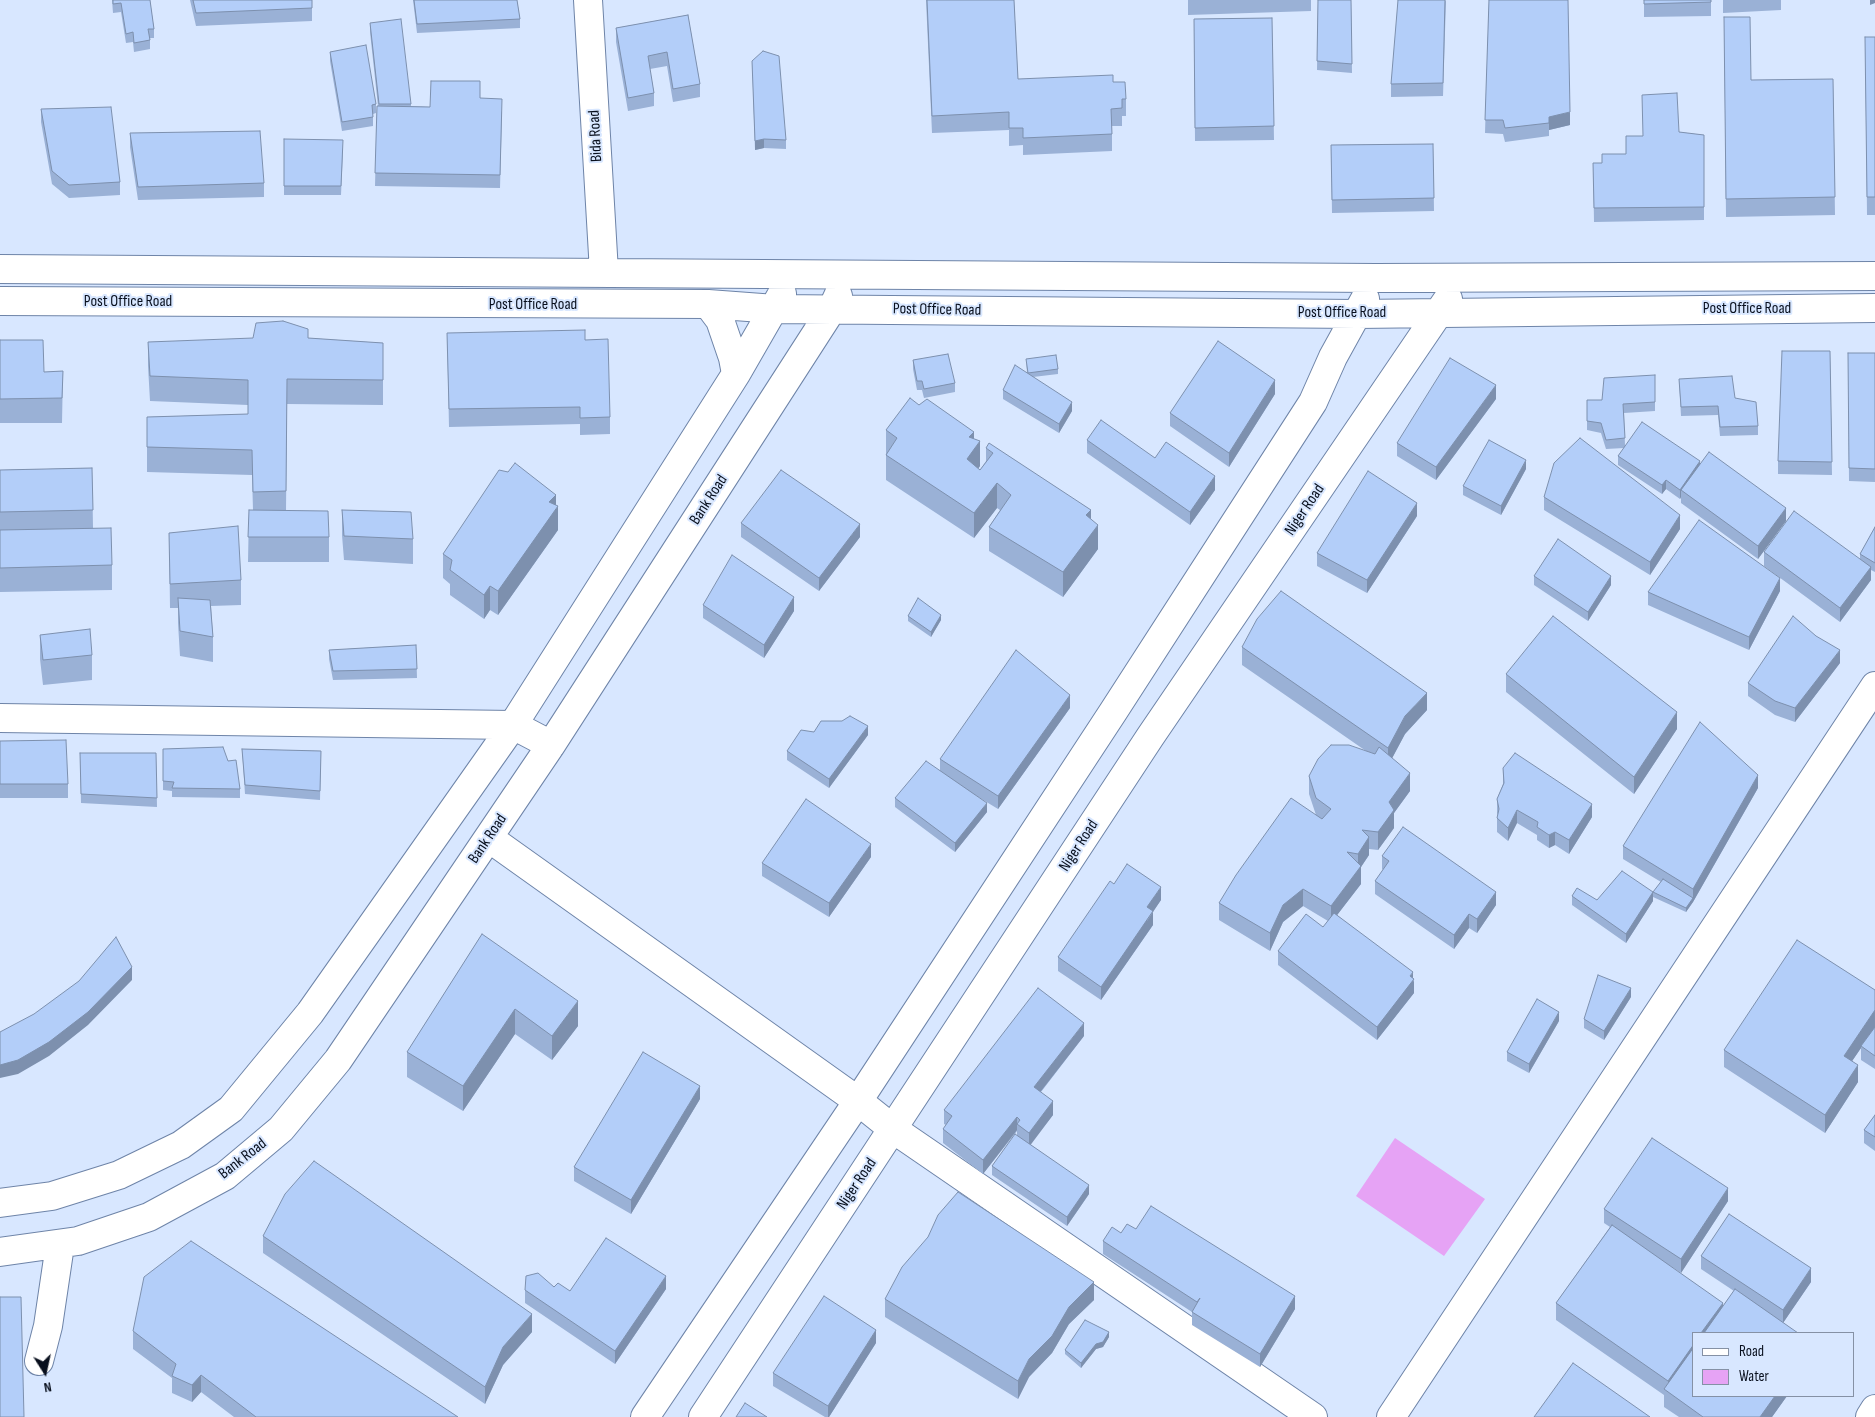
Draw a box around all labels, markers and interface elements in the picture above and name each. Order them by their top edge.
street label: Bida Road [585,109,607,163]
street label: Post Office Road [84,292,172,312]
street label: Post Office Road [489,295,577,315]
street label: Post Office Road [1703,299,1791,319]
street label: Post Office Road [893,300,981,320]
street label: Post Office Road [1298,303,1386,323]
street label: Bank Road [686,472,732,528]
street label: Niger Road [1281,481,1329,539]
street label: Bank Road [465,811,511,867]
street label: Niger Road [1055,817,1103,875]
street label: Bank Road [215,1134,271,1184]
street label: Niger Road [833,1155,881,1213]
legend [1692,1332,1855,1397]
text: Road [1739,1342,1764,1361]
north arrow [20,1347,70,1397]
text: Water [1739,1367,1769,1386]
text: N [43,1378,53,1396]

